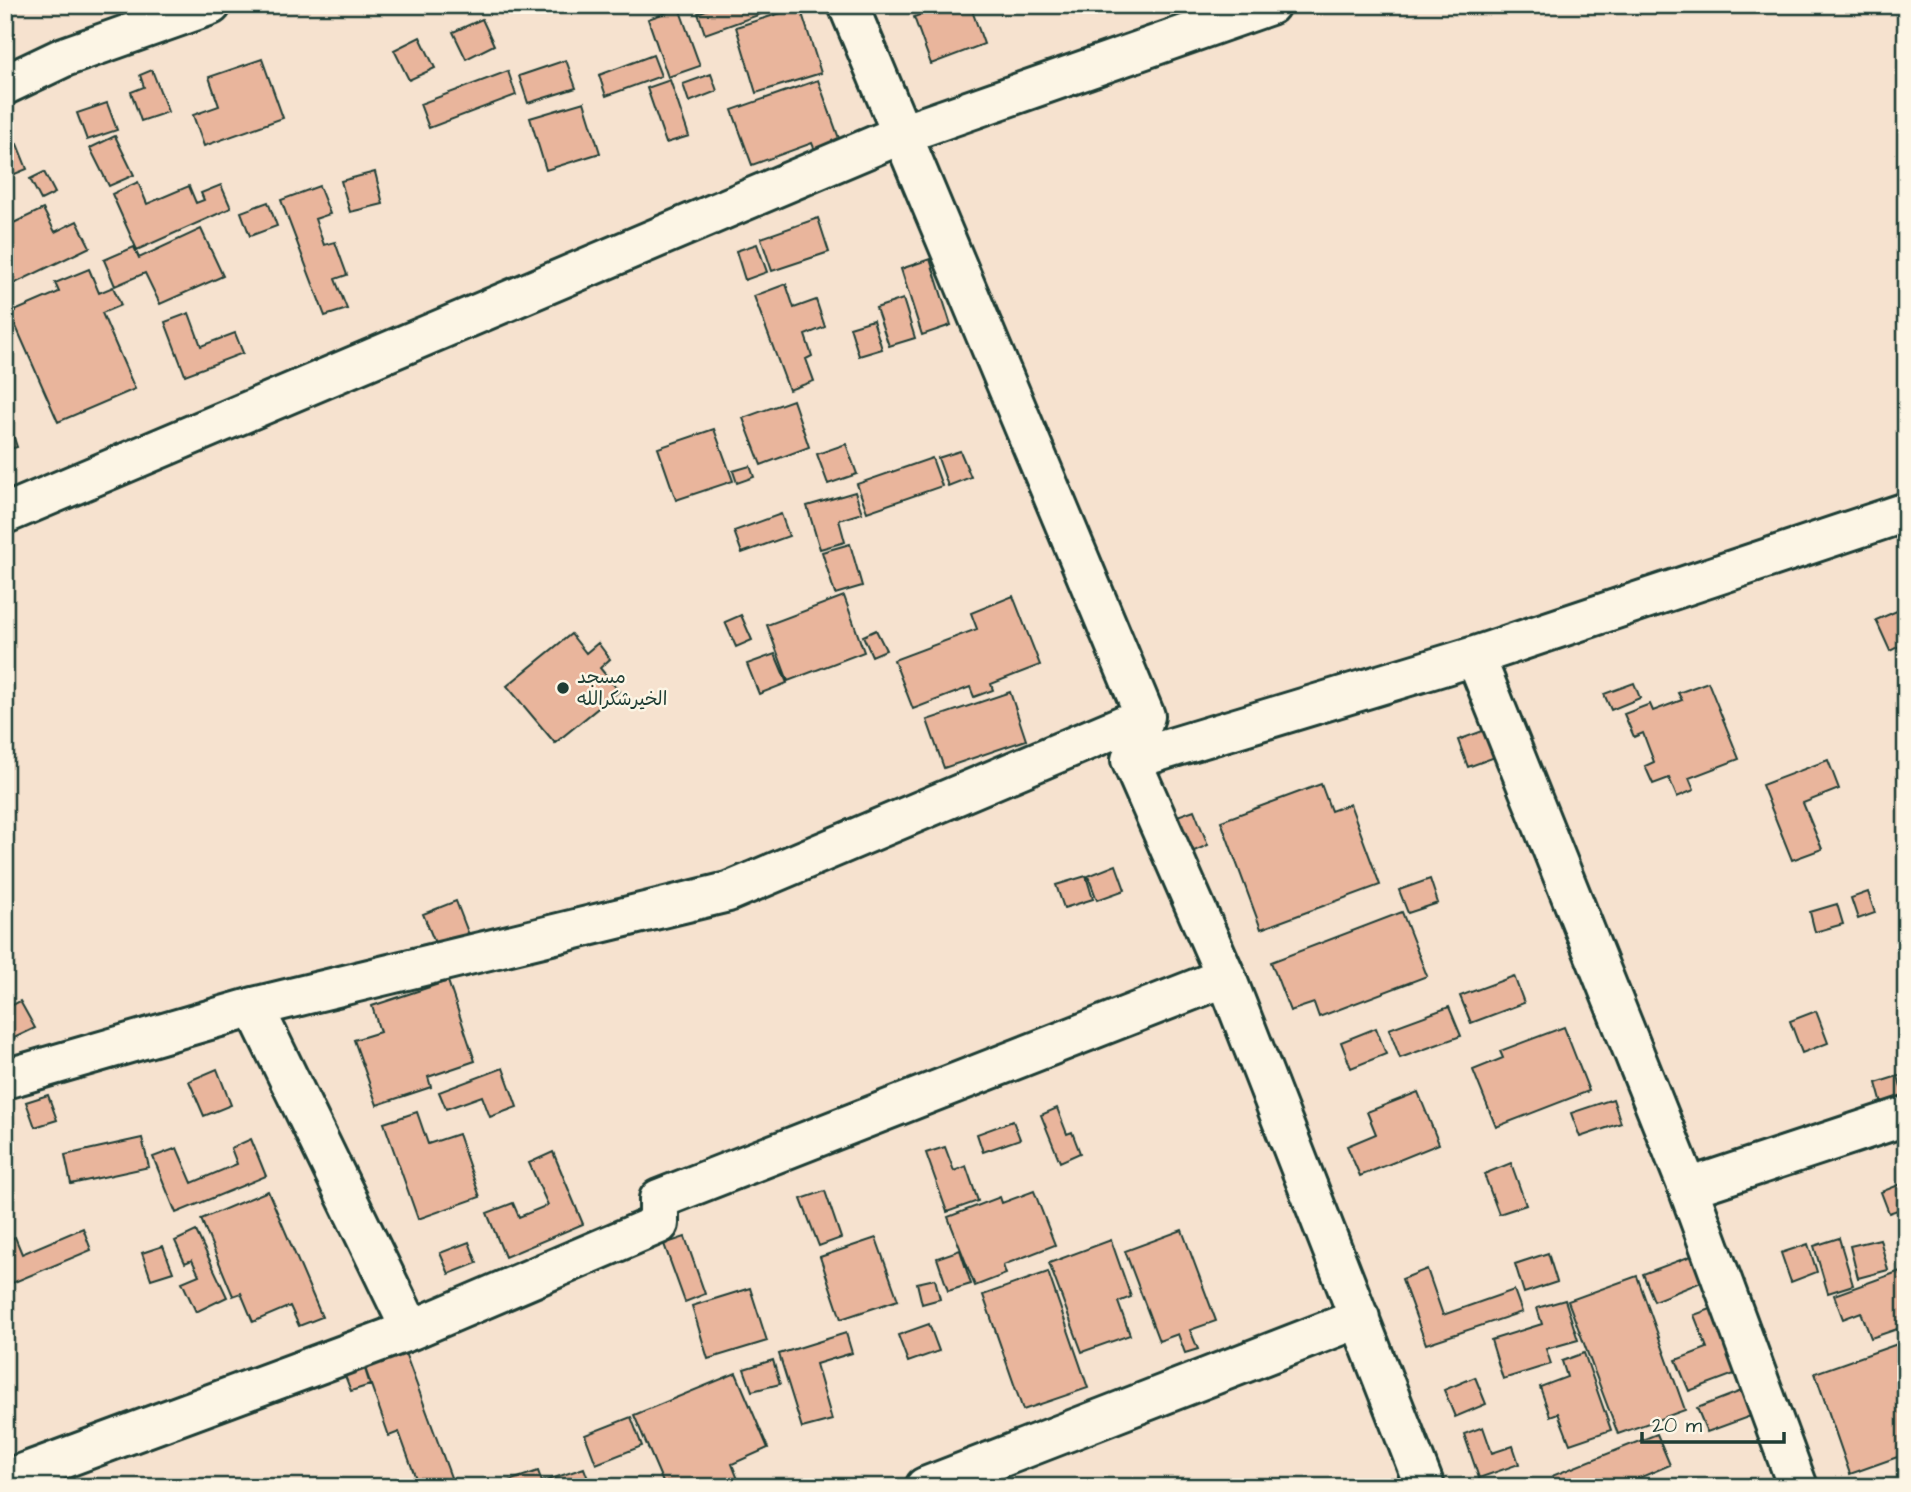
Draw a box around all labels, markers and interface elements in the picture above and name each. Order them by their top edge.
place label: مسجد الخيرشكرالله [577,664,667,713]
marker: مسجد الخيرشكرالله [555,680,571,696]
scale bar [1642,1401,1783,1445]
text: 20 m [1652,1411,1703,1440]

